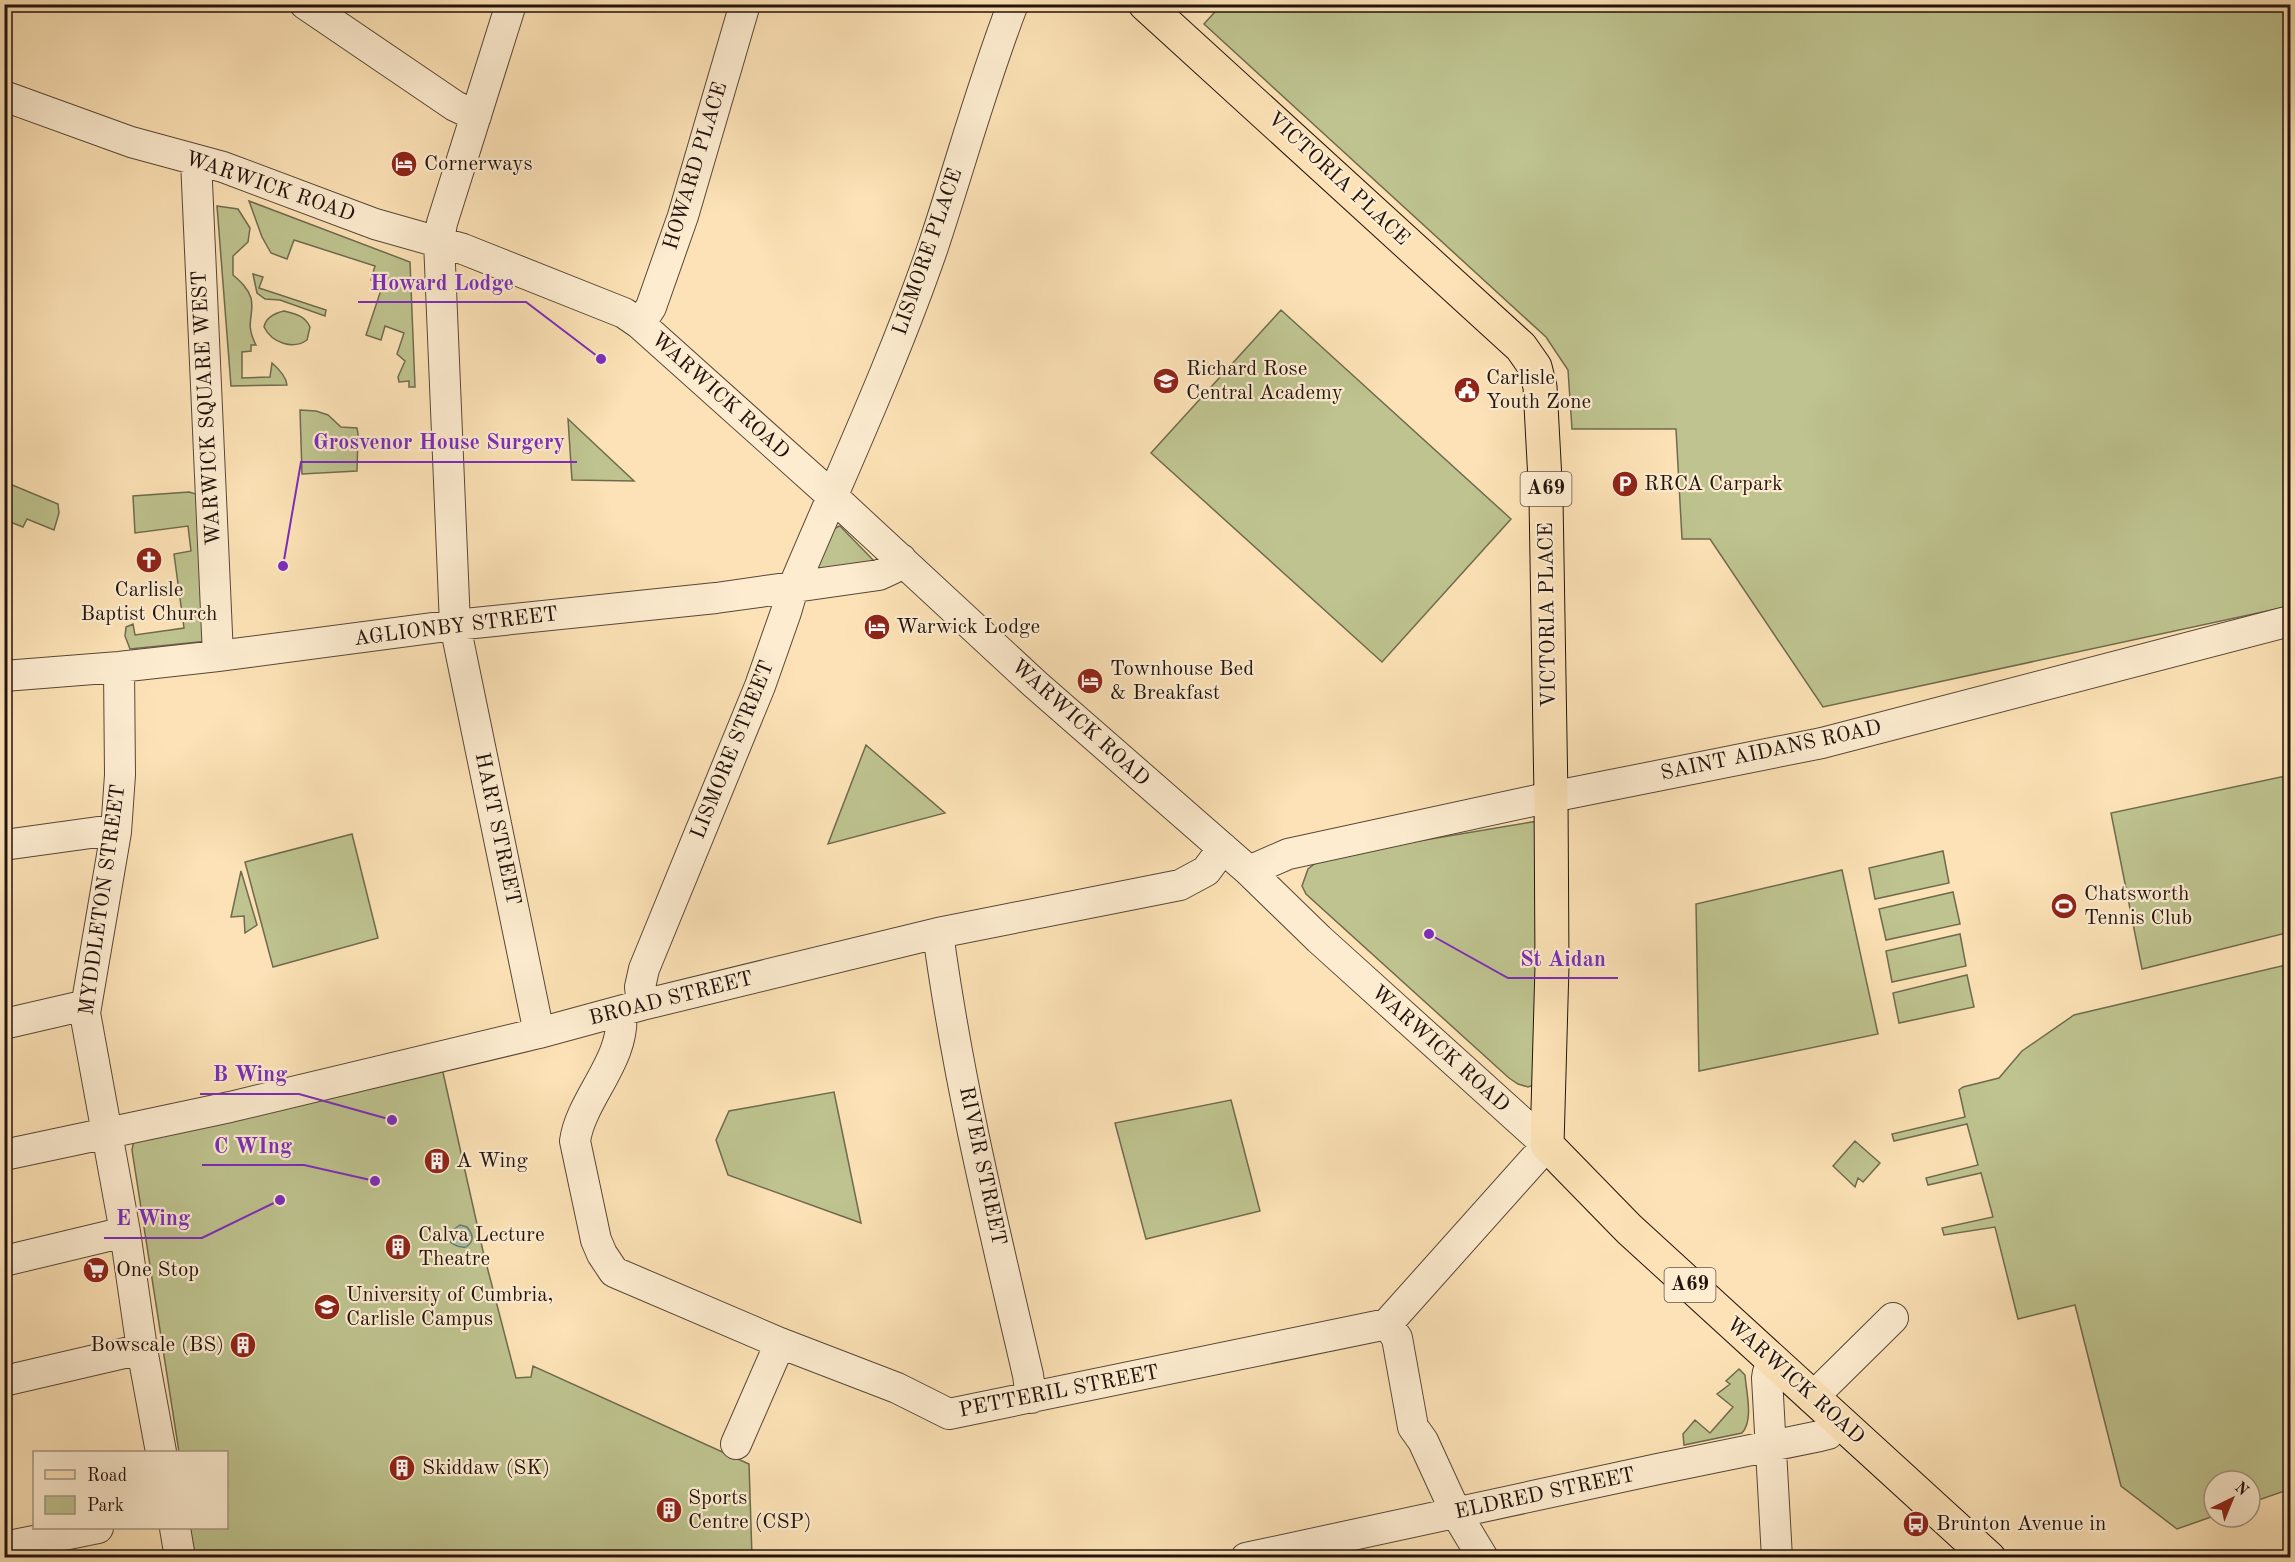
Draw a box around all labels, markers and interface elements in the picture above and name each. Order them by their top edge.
street label: HOWARD PLACE [660,80,732,252]
street label: VICTORIA PLACE [1263,108,1413,250]
street label: WARWICK ROAD [182,148,358,226]
hotel icon: Cornerways [389,149,419,179]
place label: Cornerways [424,154,533,175]
street label: LISMORE PLACE [890,166,966,338]
callout: Howard Lodge [358,262,526,302]
street label: WARWICK SQUARE WEST [189,270,225,546]
text: Howard Lodge [370,273,514,295]
street label: WARWICK ROAD [647,329,793,463]
place label: Richard Rose Central Academy [1186,359,1343,404]
school or university icon: Richard Rose Central Academy [1151,366,1181,396]
place label: Carlisle Youth Zone [1486,368,1591,413]
public building icon: Carlisle Youth Zone [1452,375,1482,405]
callout: Grosvenor House Surgery [301,422,577,462]
text: Grosvenor House Surgery [313,432,565,454]
parking icon: RRCA Carpark [1610,469,1640,499]
road number: A69 [1520,472,1572,506]
place label: RRCA Carpark [1644,474,1783,495]
street label: VICTORIA PLACE [1536,522,1560,708]
church icon: Carlisle Baptist Church [134,545,164,575]
place label: Carlisle Baptist Church [80,580,218,625]
street label: AGLIONBY STREET [353,604,559,650]
hotel icon: Warwick Lodge [862,612,892,642]
place label: Warwick Lodge [896,617,1040,638]
street label: WARWICK ROAD [1007,656,1153,790]
street label: LISMORE STREET [688,658,778,842]
place label: Townhouse Bed & Breakfast [1110,659,1254,704]
hotel icon: Townhouse Bed & Breakfast [1075,666,1105,696]
street label: SAINT AIDANS ROAD [1659,717,1883,785]
street label: HART STREET [471,751,523,907]
street label: MYDDLETON STREET [76,783,130,1017]
place label: Chatsworth Tennis Club [2084,884,2192,929]
sports icon: Chatsworth Tennis Club [2049,891,2079,921]
callout: St Aidan [1508,938,1618,978]
text: St Aidan [1520,949,1606,971]
street label: BROAD STREET [587,968,755,1030]
street label: WARWICK ROAD [1367,982,1513,1116]
callout: B Wing [200,1054,299,1094]
text: B Wing [213,1064,287,1086]
street label: RIVER STREET [955,1085,1009,1247]
callout: C WIng [202,1125,304,1165]
text: C WIng [214,1136,292,1158]
building icon: A Wing [422,1146,452,1176]
place label: A Wing [456,1151,528,1172]
callout: E Wing [104,1198,202,1238]
text: E Wing [116,1208,190,1230]
place label: Calva Lecture Theatre [418,1225,545,1270]
building icon: Calva Lecture Theatre [383,1232,413,1262]
supermarket icon: One Stop [81,1255,111,1285]
place label: One Stop [116,1260,199,1281]
road number: A69 [1664,1268,1716,1302]
place label: University of Cumbria, Carlisle Campus [346,1285,553,1330]
school or university icon: University of Cumbria, Carlisle Campus [312,1292,342,1322]
street label: WARWICK ROAD [1722,1314,1868,1448]
building icon: Bowscale (BS) [228,1330,258,1360]
place label: Bowscale (BS) [90,1335,224,1356]
street label: PETTERIL STREET [957,1362,1161,1422]
legend [33,1451,228,1529]
building icon: Skiddaw (SK) [387,1453,417,1483]
place label: Skiddaw (SK) [422,1458,550,1479]
street label: ELDRED STREET [1453,1465,1637,1523]
text: Road [87,1467,127,1485]
north arrow [2202,1469,2262,1529]
text: N [2231,1479,2251,1500]
place label: Sports Centre (CSP) [688,1488,811,1533]
building icon: Sports Centre (CSP) [654,1495,684,1525]
text: Park [87,1497,124,1515]
bus stop icon: Brunton Avenue in [1901,1509,1931,1539]
place label: Brunton Avenue in [1936,1514,2106,1535]

